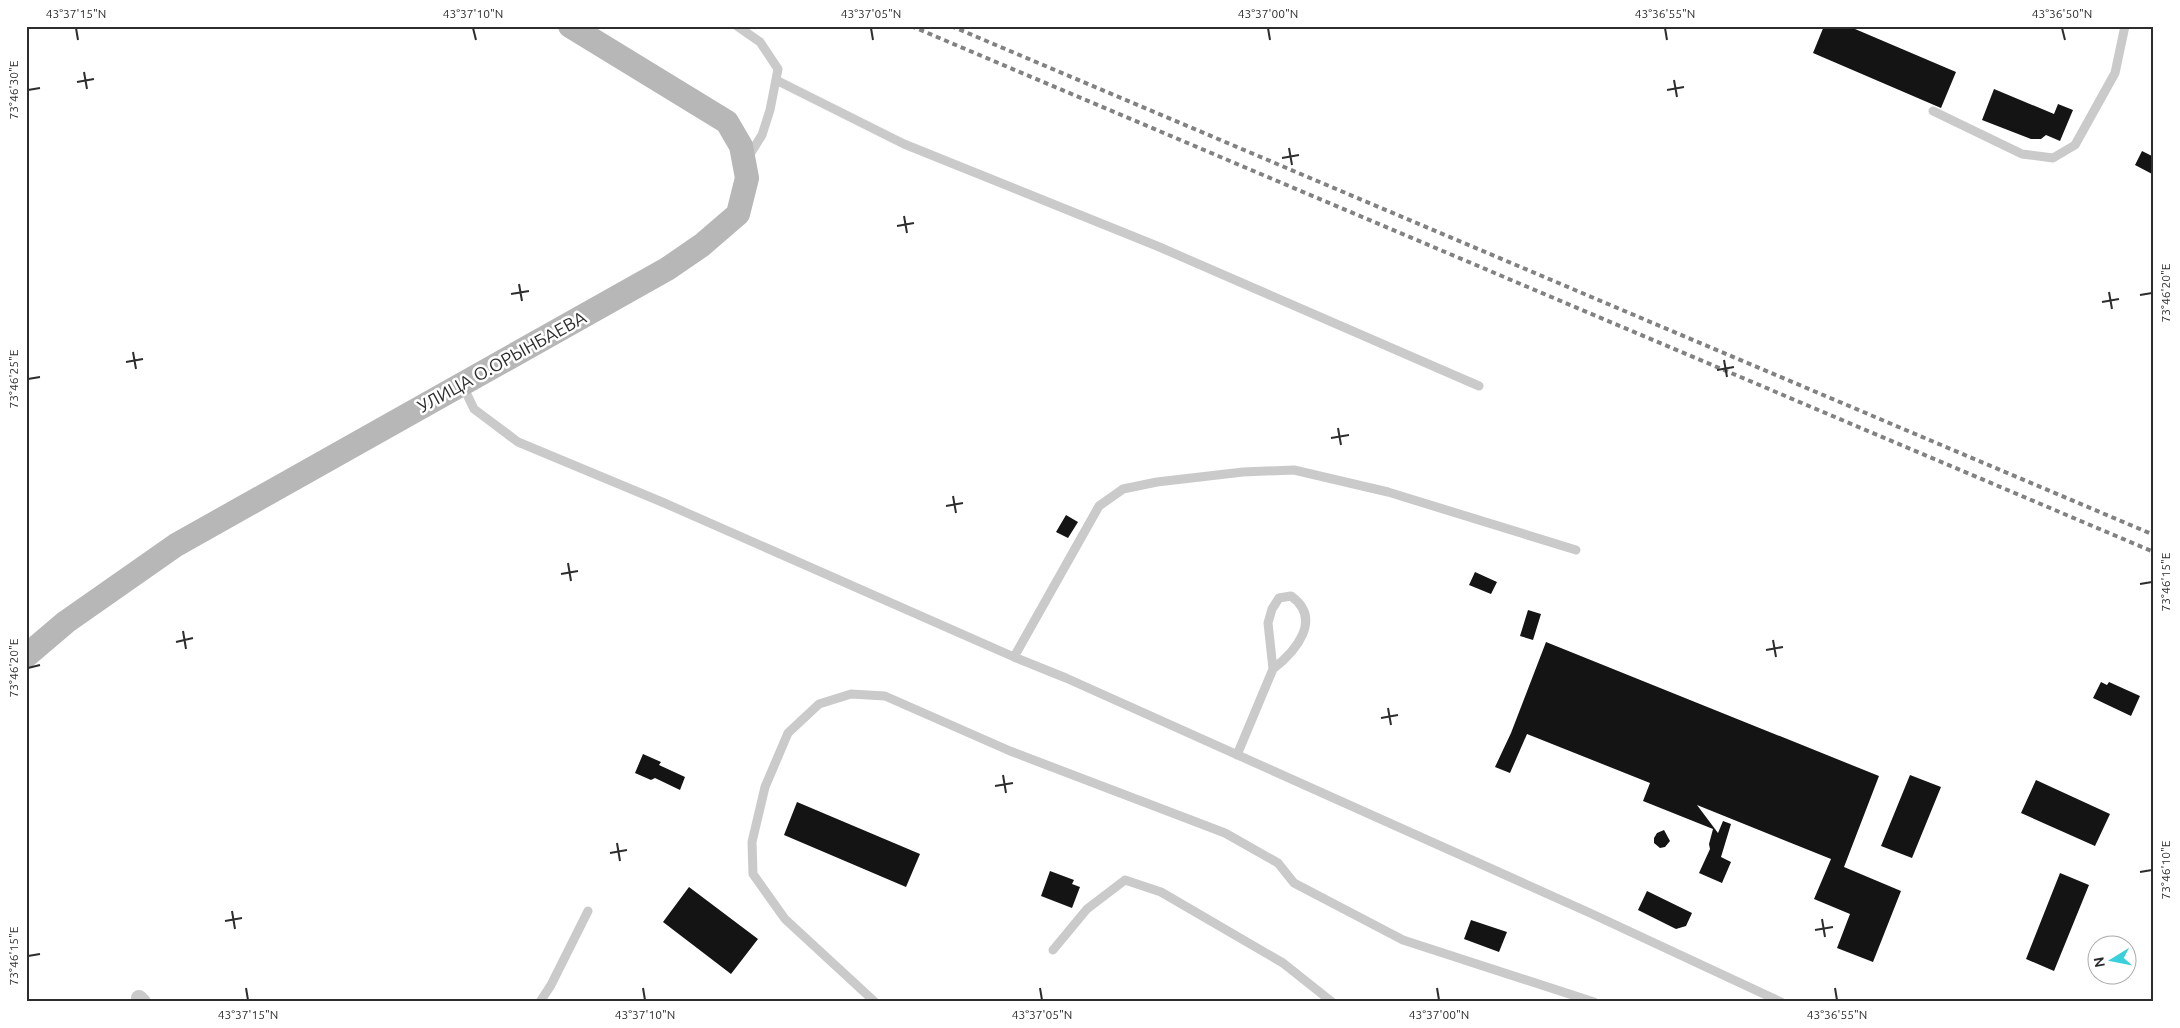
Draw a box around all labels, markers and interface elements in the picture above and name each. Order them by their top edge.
text: 43°37'15"N [46,7,106,20]
text: 43°37'10"N [443,7,503,20]
text: 43°37'05"N [841,7,901,20]
text: 43°37'00"N [1238,7,1298,20]
text: 43°36'55"N [1635,7,1695,20]
text: 43°36'50"N [2032,7,2092,20]
text: 73°46'30"E [7,60,20,119]
text: 73°46'20"E [2159,263,2172,322]
street label: УЛИЦА О.ОРЫНБАЕВА [414,306,589,416]
text: 73°46'25"E [7,349,20,408]
text: 73°46'15"E [2159,552,2172,611]
text: 73°46'20"E [7,638,20,697]
text: 73°46'10"E [2159,840,2172,899]
text: 73°46'15"E [7,926,20,985]
north arrow [2088,936,2138,986]
text: N [2090,956,2108,969]
text: 43°37'15"N [218,1008,278,1021]
text: 43°37'10"N [615,1008,675,1021]
text: 43°37'05"N [1012,1008,1072,1021]
text: 43°37'00"N [1409,1008,1469,1021]
text: 43°36'55"N [1807,1008,1867,1021]

